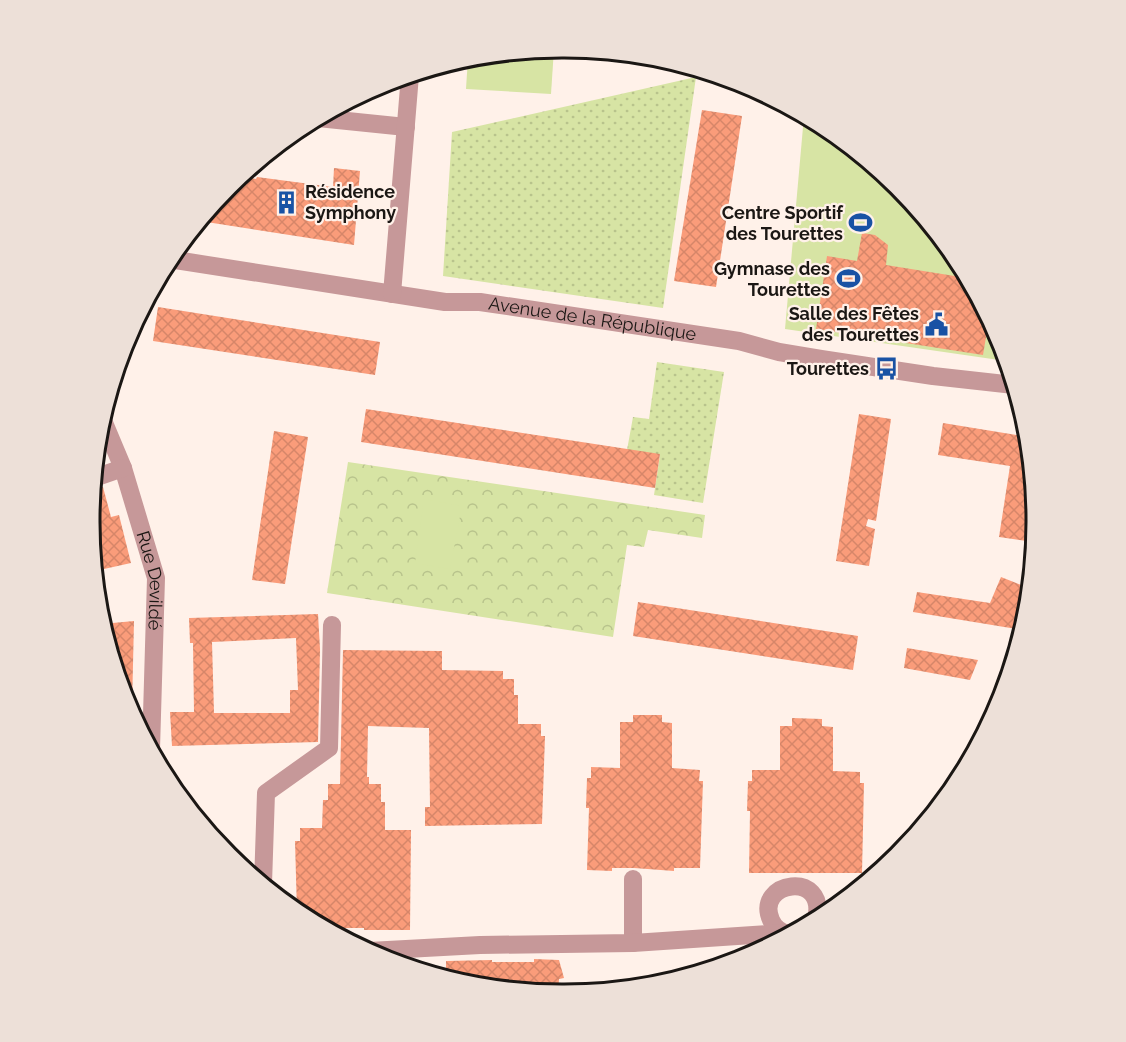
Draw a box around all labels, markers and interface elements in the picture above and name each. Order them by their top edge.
place label: Résidence Symphony [305,181,396,223]
building icon: Résidence Symphony [274,189,300,215]
place label: Centre Sportif des Tourettes [722,202,844,244]
sports icon: Centre Sportif des Tourettes [848,210,874,236]
place label: Gymnase des Tourettes [714,258,830,300]
sports icon: Gymnase des Tourettes [835,266,861,292]
street label: Avenue de la République [487,292,698,344]
place label: Salle des Fêtes des Tourettes [789,303,919,345]
public building icon: Salle des Fêtes des Tourettes [924,311,950,337]
bus stop icon: Tourettes [874,356,900,382]
place label: Tourettes [787,358,869,379]
street label: Rue Devildé [132,528,167,631]

